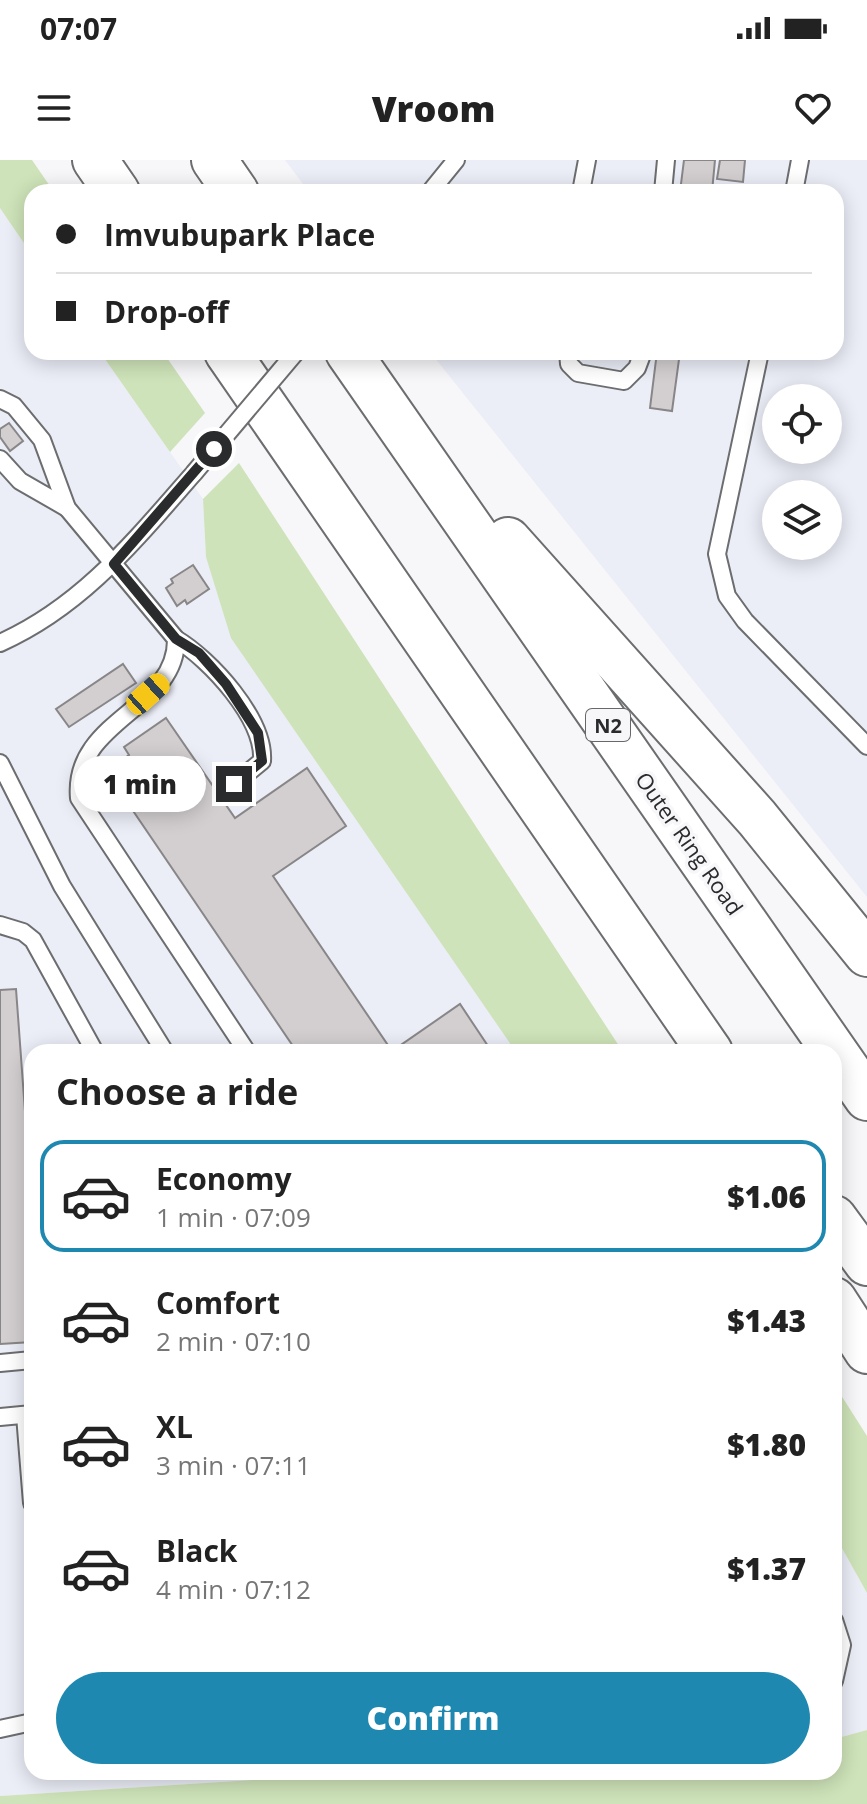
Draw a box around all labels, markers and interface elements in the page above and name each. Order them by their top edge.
text: 07:07 [40,8,117,49]
text: Vroom [372,84,495,133]
icon: menu [32,86,76,130]
icon: heart [791,86,835,130]
text: Imvubupark Place [104,214,375,255]
text: Drop-off [104,291,229,332]
map controls [762,384,842,560]
button: locate [762,384,842,464]
route start [196,431,232,467]
button: layers [762,480,842,560]
car [122,669,174,719]
road number: N2 [586,709,630,741]
callout: 1 min [74,756,206,812]
street label: Outer Ring Road [629,765,751,921]
text: 1 min [103,766,177,802]
route end [216,766,252,802]
text: Choose a ride [56,1067,298,1116]
text: Economy [156,1158,292,1199]
icon: car [60,1160,132,1232]
text: $1.06 [727,1176,806,1217]
text: 1 min · 07:09 [156,1199,311,1235]
text: Comfort [156,1282,280,1323]
icon: car [60,1284,132,1356]
text: $1.43 [727,1300,806,1341]
text: 2 min · 07:10 [156,1323,311,1359]
text: XL [156,1406,193,1447]
icon: car [60,1408,132,1480]
text: $1.80 [727,1424,806,1465]
text: 3 min · 07:11 [156,1447,311,1483]
text: Black [156,1530,237,1571]
icon: car [60,1532,132,1604]
text: $1.37 [727,1548,806,1589]
text: 4 min · 07:12 [156,1571,311,1607]
button: Confirm [56,1672,810,1764]

